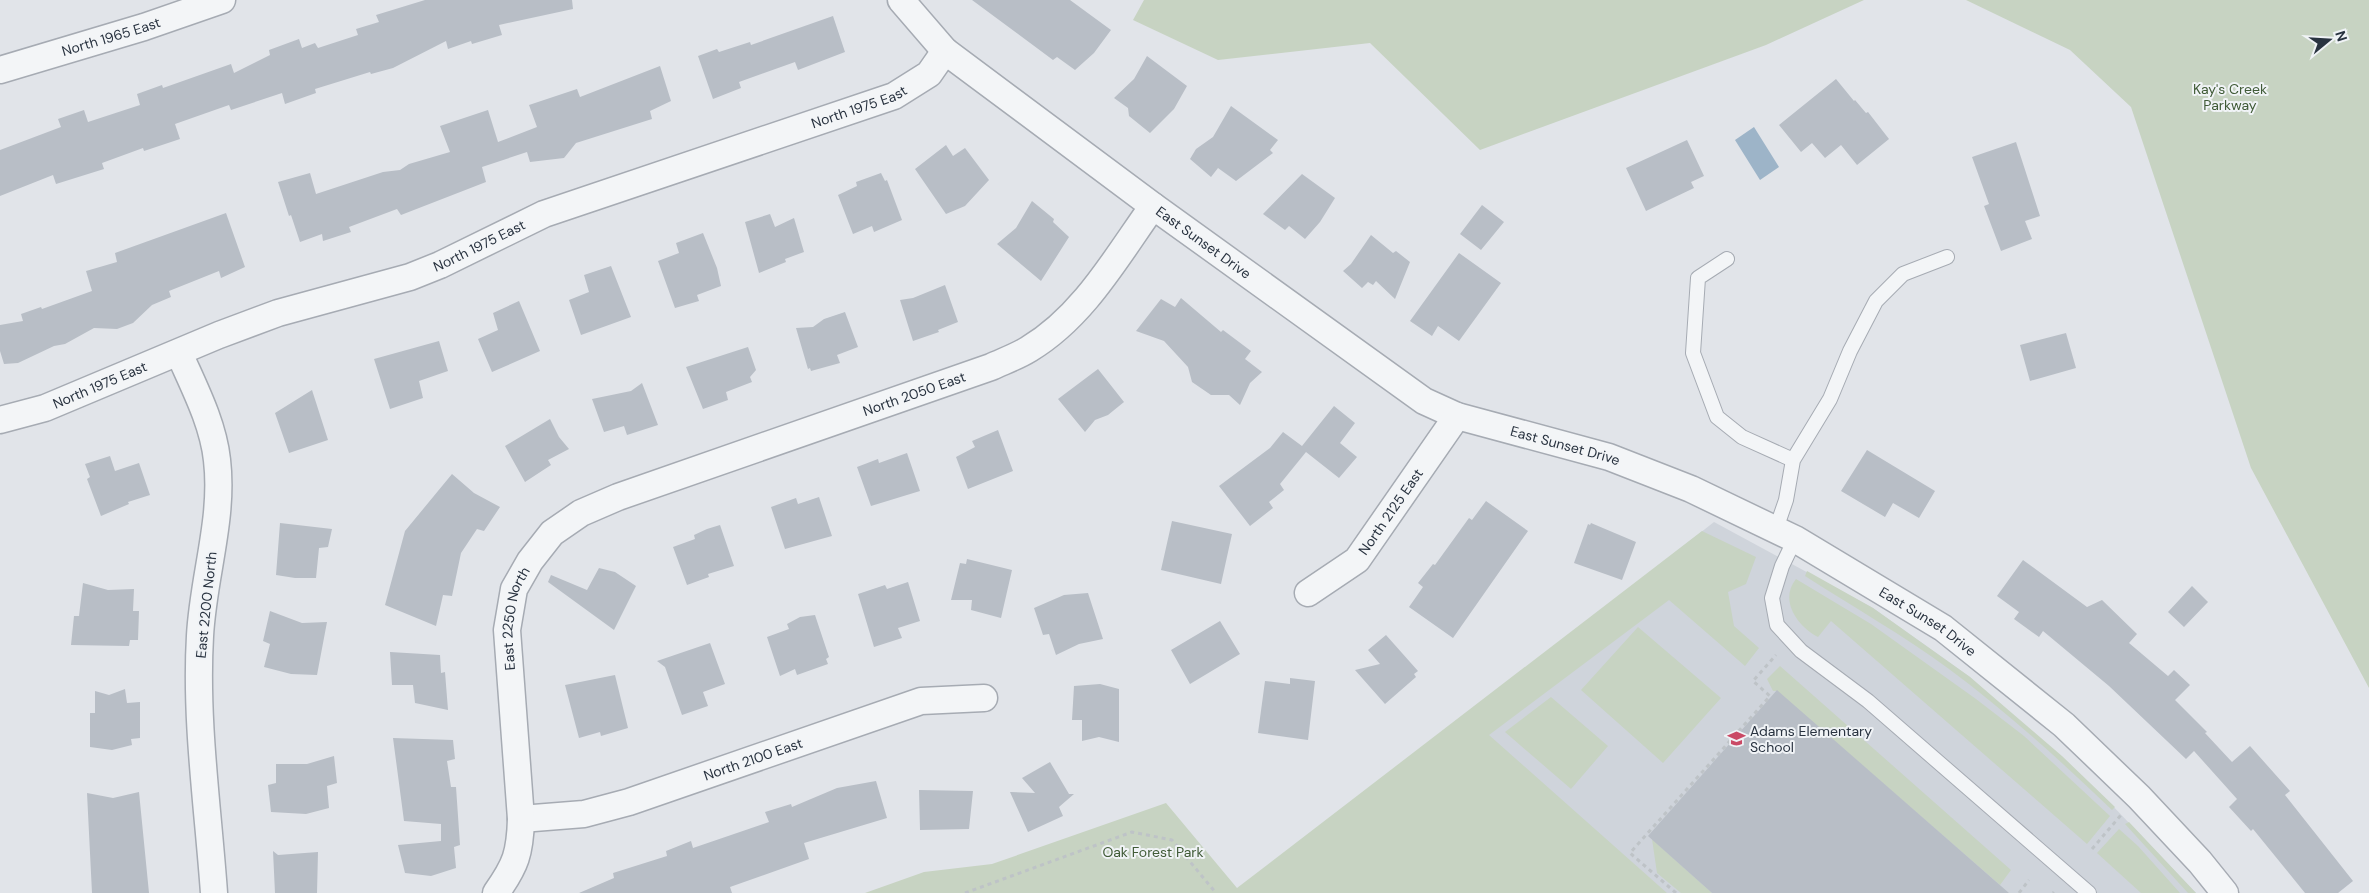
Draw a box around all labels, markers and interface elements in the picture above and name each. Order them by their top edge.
street label: North 1965 East [60,13,163,60]
north arrow [2304,15,2354,65]
text: N [2331,28,2352,44]
park label: Kay's Creek Parkway [2193,80,2267,114]
street label: North 1975 East [809,81,910,132]
street label: East Sunset Drive [1152,202,1255,283]
street label: North 1975 East [431,216,528,276]
street label: North 1975 East [50,357,150,413]
street label: North 2050 East [860,368,968,420]
street label: East Sunset Drive [1508,422,1623,469]
street label: North 2125 East [1354,465,1427,558]
street label: East 2200 North [191,551,221,659]
street label: East 2250 North [498,564,534,671]
street label: East Sunset Drive [1876,583,1980,660]
place label: Adams Elementary School [1750,722,1872,756]
school or university icon: Adams Elementary School [1726,729,1746,749]
street label: North 2100 East [701,734,805,785]
park label: Oak Forest Park [1102,843,1204,861]

